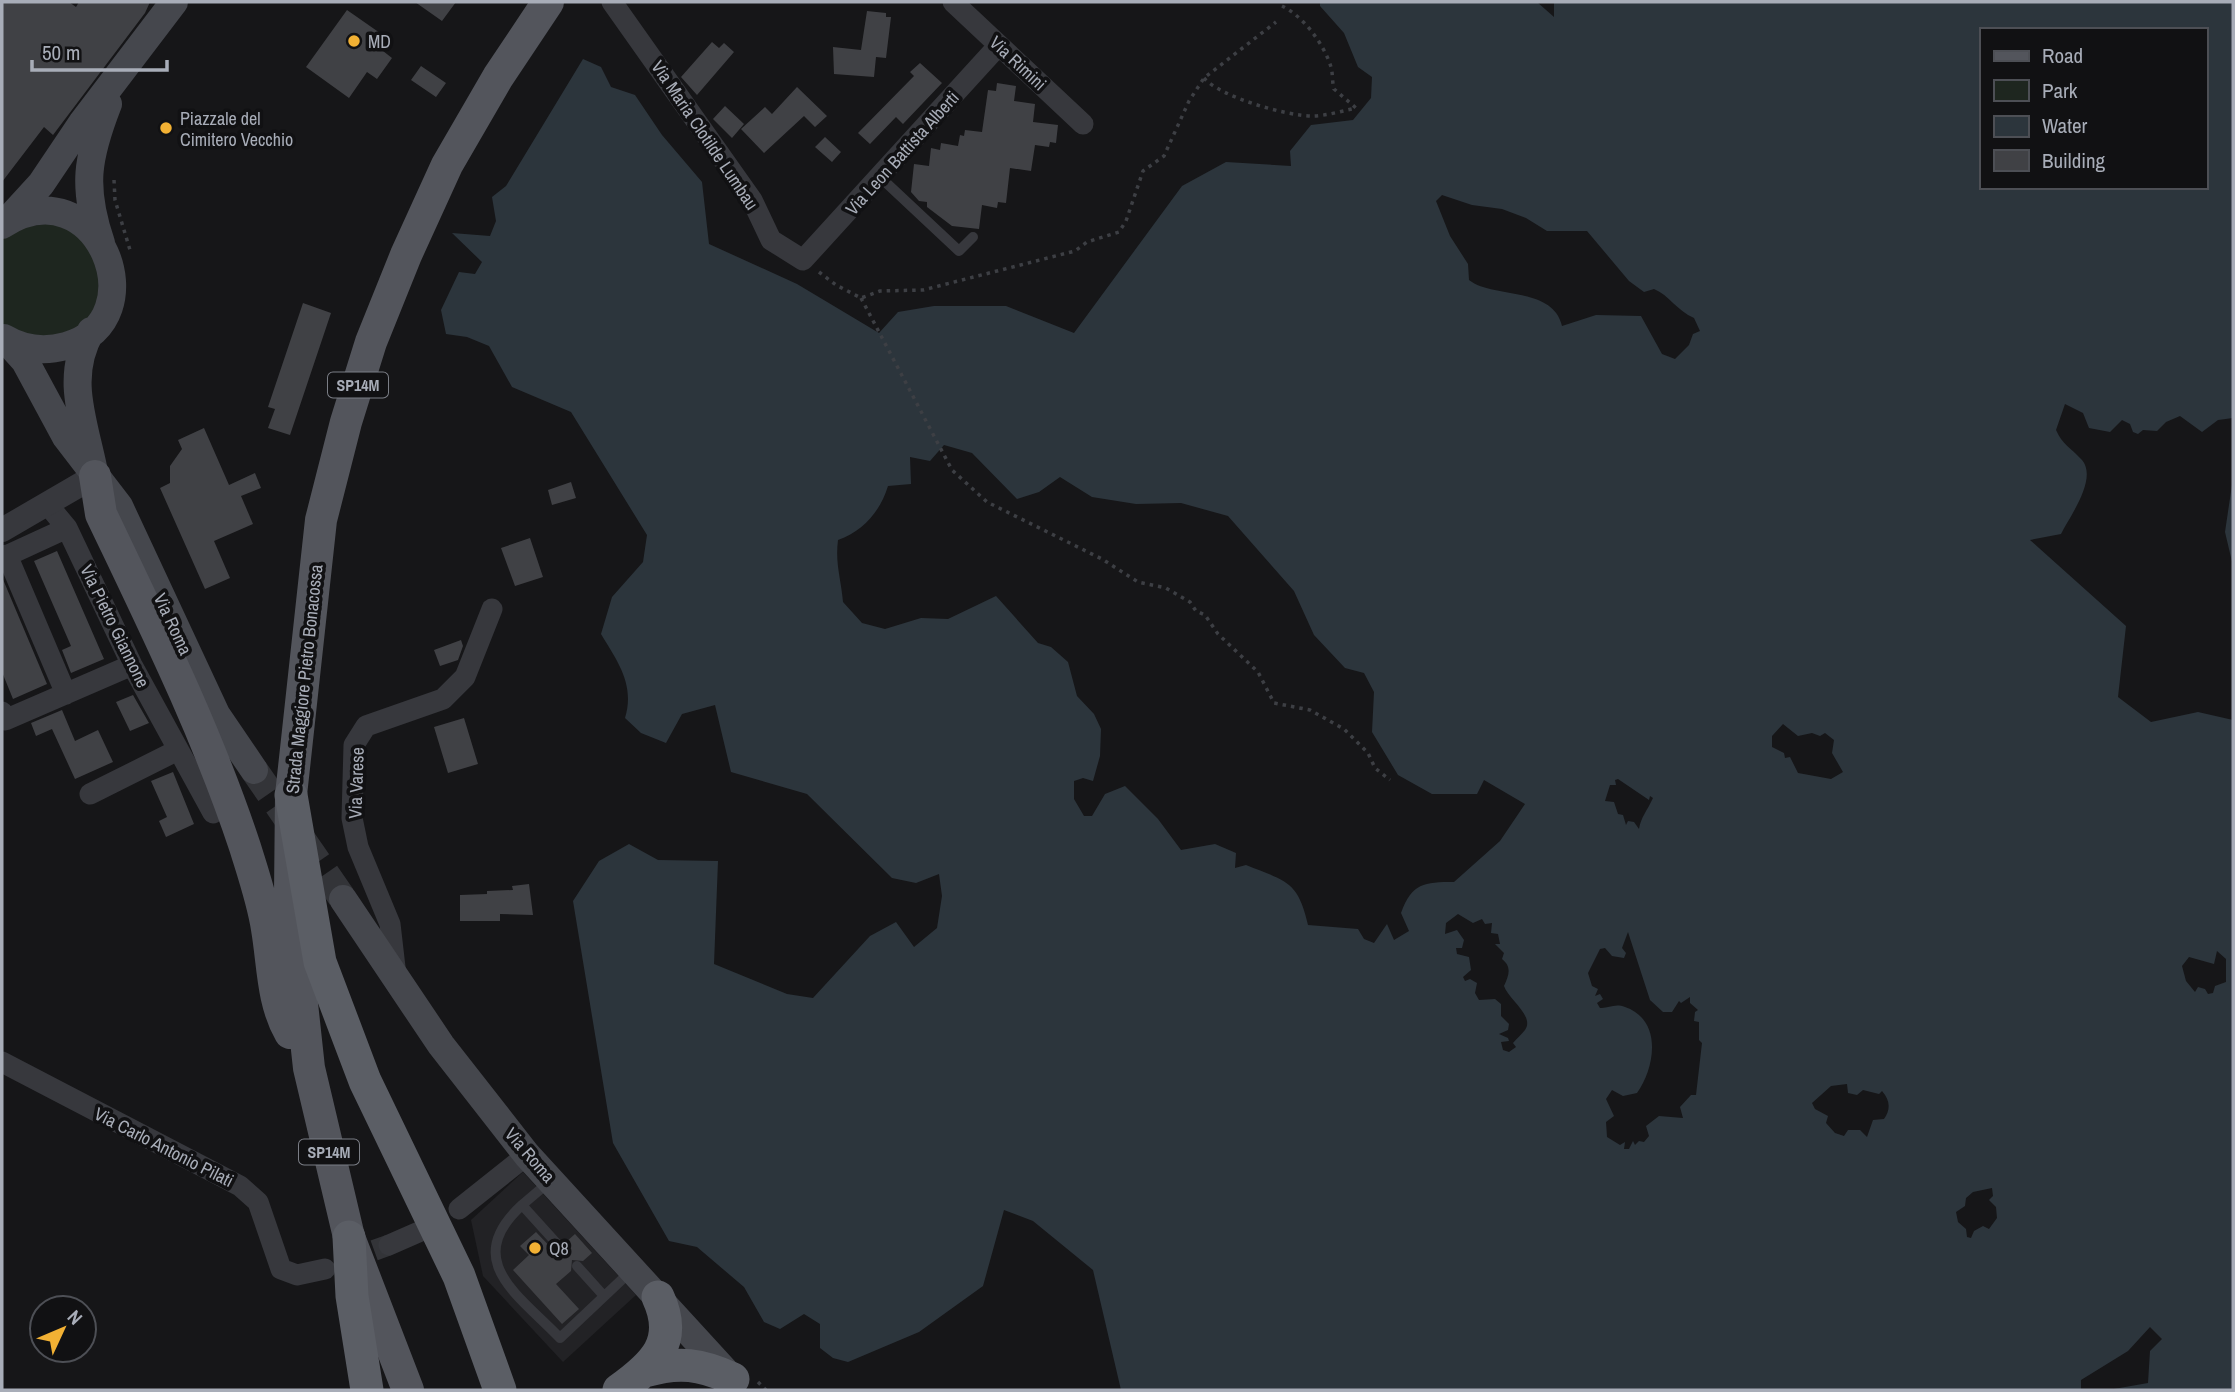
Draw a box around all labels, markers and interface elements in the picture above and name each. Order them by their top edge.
scale bar [32,28,166,72]
legend [1980,28,2207,189]
place label: MD [368,29,391,54]
street label: Via Rimini [984,30,1052,96]
marker: MD [346,33,362,49]
text: 50 m [42,38,80,67]
text: Road [2042,41,2083,70]
street label: Via Maria Clotilde Lumbau [646,55,764,215]
text: Park [2042,76,2078,105]
street label: Via Leon Battista Alberti [840,86,964,220]
place label: Piazzale del Cimitero Vecchio [180,106,293,152]
text: Water [2042,111,2088,140]
marker: Piazzale del Cimitero Vecchio [158,120,174,136]
text: Building [2042,146,2106,175]
road number: SP14M [328,372,388,398]
street label: Via Pietro Giannone [74,560,156,692]
street label: Strada Maggiore Pietro Bonacossa [280,563,328,795]
street label: Via Roma [148,589,198,659]
street label: Via Varese [342,747,370,819]
street label: Via Carlo Antonio Pilati [90,1101,238,1193]
street label: Via Roma [499,1122,561,1188]
road number: SP14M [299,1140,359,1164]
place label: Q8 [549,1236,569,1261]
marker: Q8 [527,1240,543,1256]
north arrow [28,1294,98,1364]
text: N [62,1304,88,1330]

